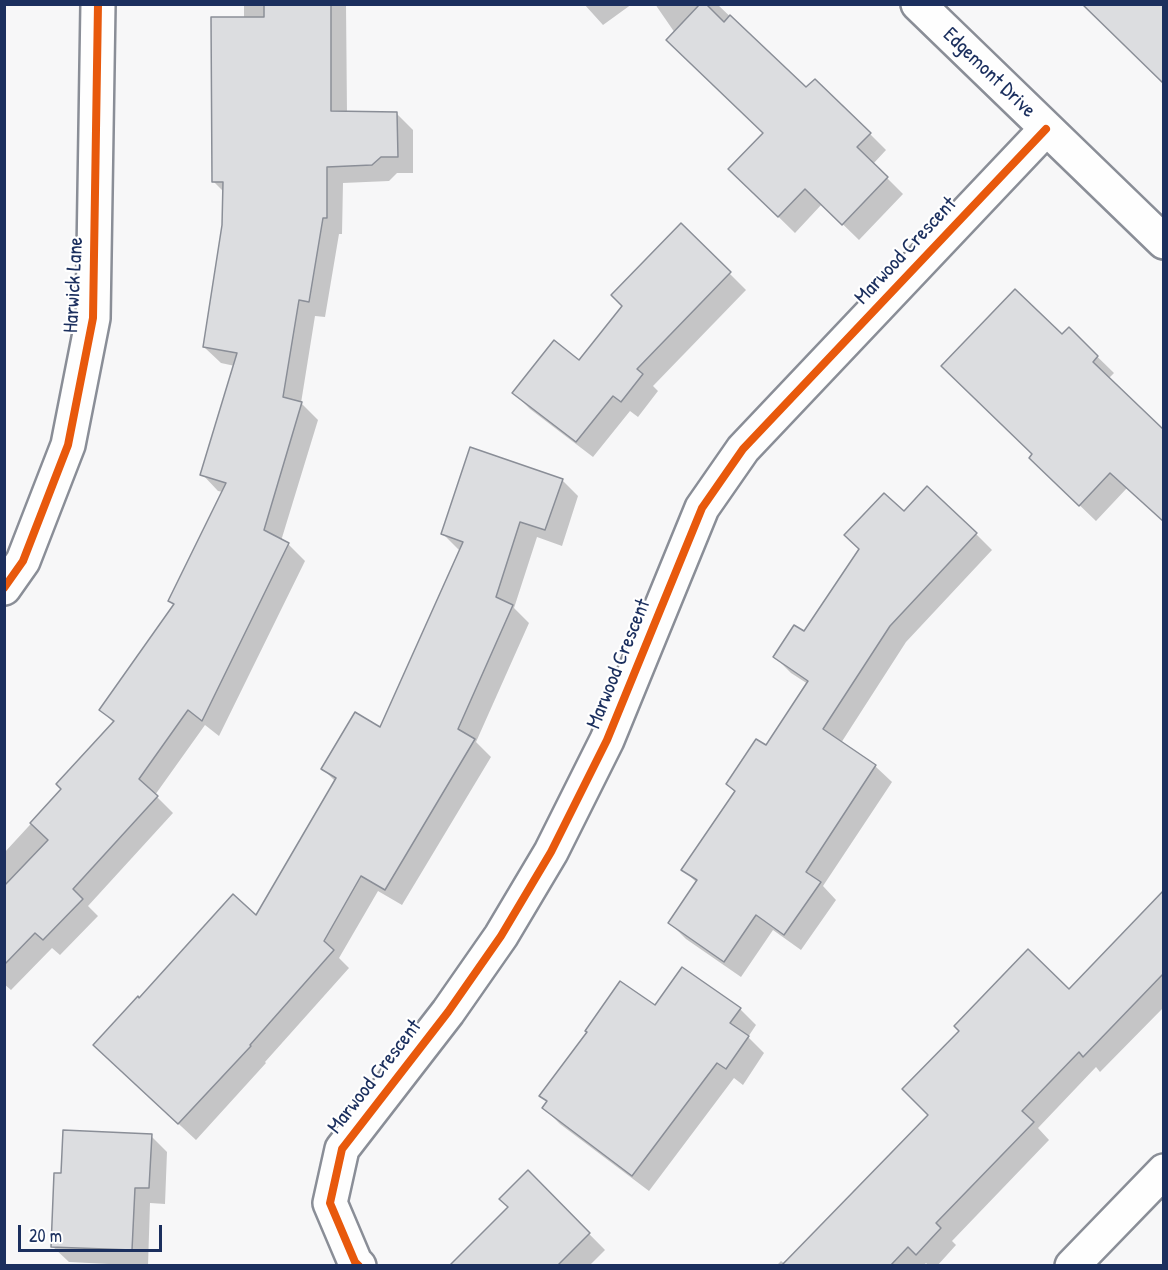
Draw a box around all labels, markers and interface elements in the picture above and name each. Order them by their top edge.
street label: Edgemont Drive [937,23,1041,123]
street label: Marwood Crescent [850,192,962,310]
street label: Harwick Lane [59,236,89,334]
street label: Marwood Crescent [582,595,656,733]
street label: Marwood Crescent [323,1015,427,1139]
scale bar [21,1213,165,1251]
text: 20 m [29,1223,62,1248]

